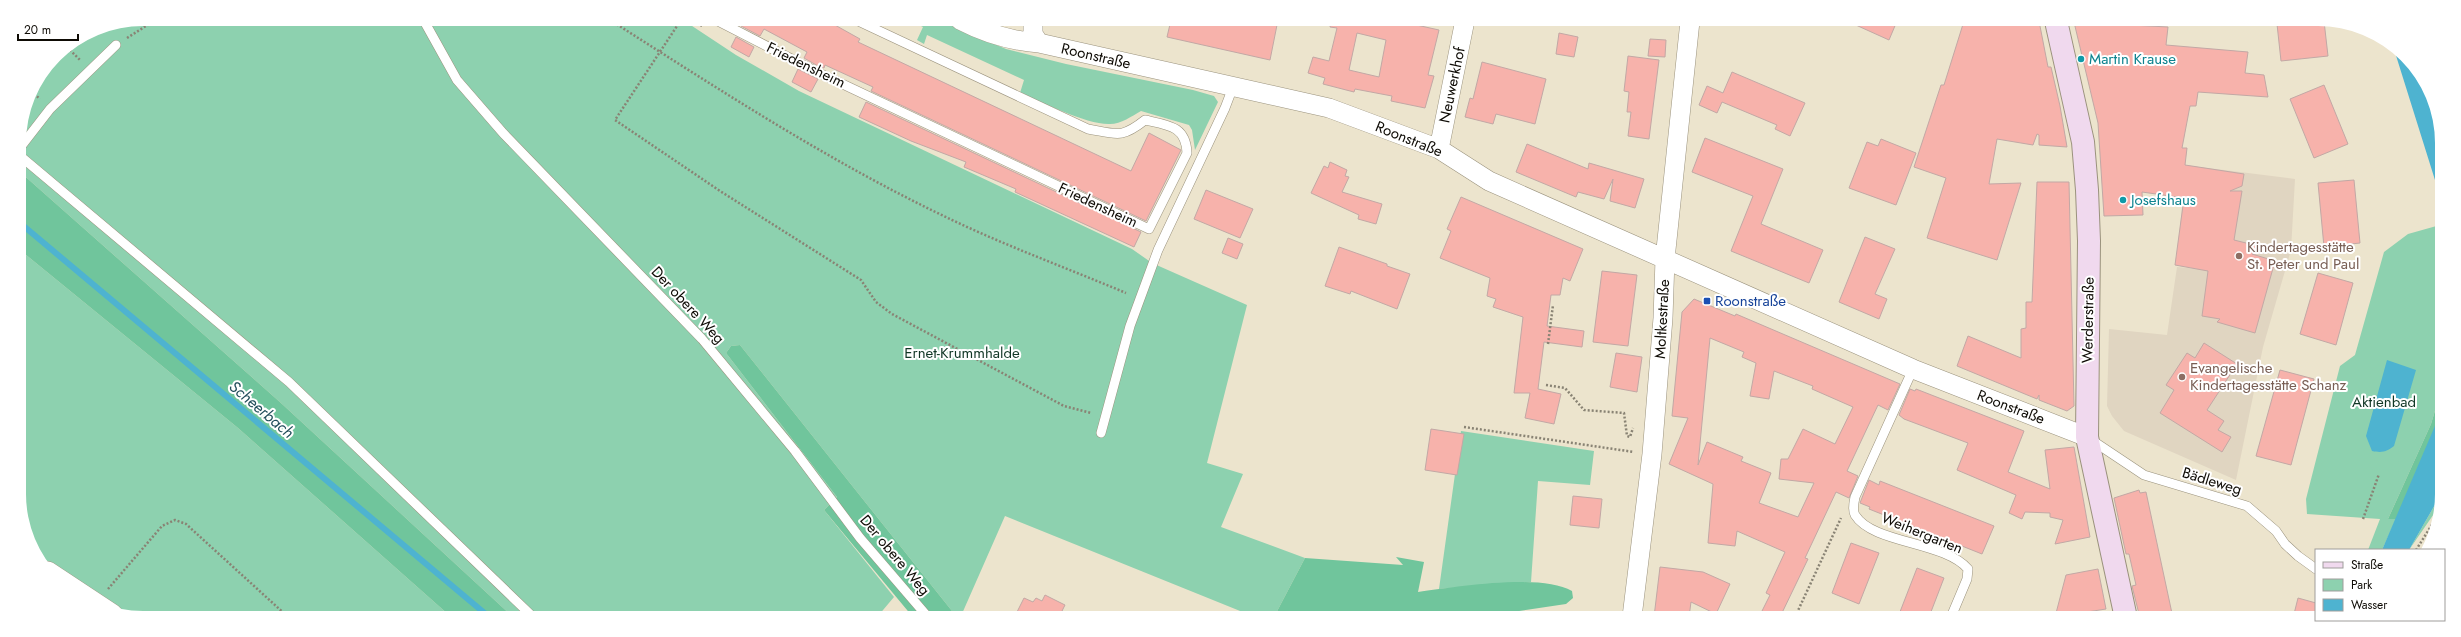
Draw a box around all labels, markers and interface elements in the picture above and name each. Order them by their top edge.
scale bar [18,16,78,42]
text: 20 m [24,21,51,39]
street label: Friedensheim [763,36,849,94]
street label: Roonstraße [1059,37,1133,75]
street label: Neuwerkhof [1433,44,1471,125]
place label: Martin Krause [2089,48,2176,70]
marker: Martin Krause [2076,54,2086,64]
street label: Roonstraße [1372,116,1446,163]
street label: Friedensheim [1055,177,1141,233]
place label: Josefshaus [2129,189,2196,211]
marker: Josefshaus [2118,195,2128,205]
place label: Kindertagesstätte St. Peter und Paul [2247,236,2359,275]
marker: Kindertagesstätte St. Peter und Paul [2234,251,2244,261]
street label: Der obere Weg [646,261,730,349]
street label: Werderstraße [2076,276,2100,363]
street label: Moltkestraße [1649,278,1675,359]
place label: Roonstraße [1715,290,1786,312]
marker: Roonstraße [1702,296,1712,306]
park label: Ernet-Krummhalde [904,342,1020,364]
place label: Evangelische Kindertagesstätte Schanz [2190,357,2347,396]
marker: Evangelische Kindertagesstätte Schanz [2177,372,2187,382]
water label: Scheerbach [224,375,299,443]
street label: Roonstraße [1974,384,2048,430]
park label: Aktienbad [2352,391,2416,413]
street label: Bädleweg [2179,462,2245,500]
street label: Weihergarten [1878,507,1966,559]
street label: Der obere Weg [855,510,935,600]
legend [2315,549,2445,621]
text: Straße [2351,556,2383,574]
text: Park [2351,576,2373,594]
text: Wasser [2351,596,2388,614]

